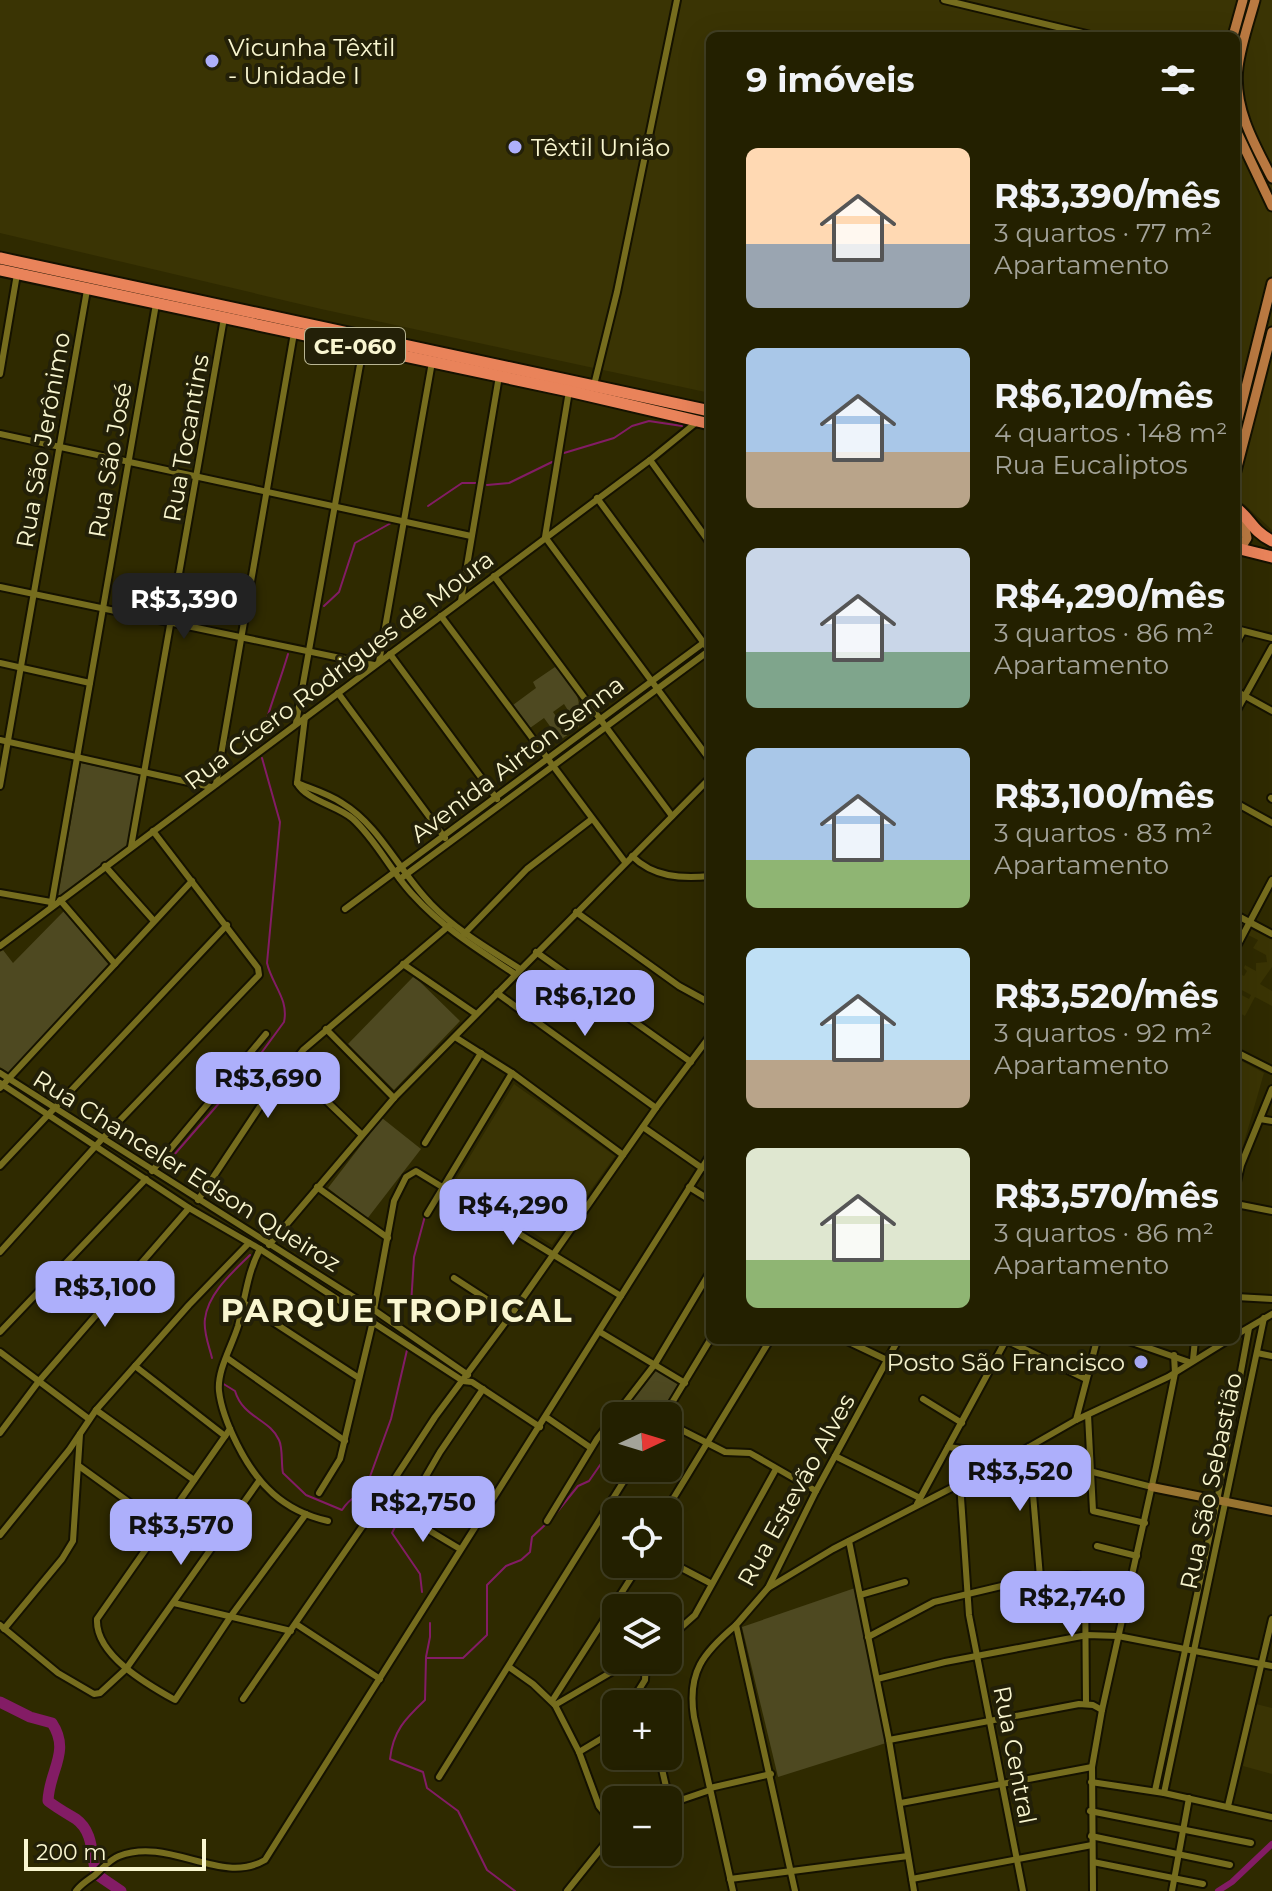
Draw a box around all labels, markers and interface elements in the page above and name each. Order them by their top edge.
place label: Vicunha Têxtil - Unidade I [228,33,395,90]
marker: Vicunha Têxtil - Unidade I [203,52,221,70]
icon: filters [1156,58,1200,102]
text: 9 imóveis [746,59,915,101]
place label: Têxtil União [531,133,670,162]
marker: Têxtil União [506,138,524,156]
text: R$3,390/mês [994,175,1221,217]
icon: home [810,180,906,276]
text: 3 quartos · 77 m² [994,217,1212,249]
text: Apartamento [994,249,1169,281]
road number: CE-060 [305,328,405,364]
street label: Rua São Jerônimo [10,330,76,550]
street label: Rua Tocantins [157,352,215,524]
text: R$6,120/mês [994,375,1213,417]
street label: Rua São José [82,380,138,540]
icon: home [810,380,906,476]
text: 4 quartos · 148 m² [994,417,1227,449]
text: Rua Eucaliptos [994,449,1188,481]
street label: Rua Cícero Rodrigues de Moura [179,544,499,796]
pin: R$3,390 [110,573,258,641]
text: R$4,290/mês [994,575,1225,617]
icon: home [810,580,906,676]
text: R$3,390 [130,583,238,615]
text: 3 quartos · 86 m² [994,617,1214,649]
text: Apartamento [994,649,1169,681]
street label: Avenida Airton Senna [405,669,629,849]
text: R$3,100/mês [994,775,1214,817]
icon: home [810,780,906,876]
text: 3 quartos · 83 m² [994,817,1213,849]
text: Apartamento [994,849,1169,881]
pin: R$6,120 [511,970,659,1038]
text: R$3,520/mês [994,975,1219,1017]
text: R$6,120 [534,980,636,1012]
icon: home [810,980,906,1076]
text: 3 quartos · 92 m² [994,1017,1212,1049]
text: Apartamento [994,1049,1169,1081]
pin: R$3,690 [194,1052,342,1120]
text: R$3,690 [214,1062,322,1094]
street label: Rua Chanceler Edson Queiroz [28,1064,346,1278]
text: R$3,570/mês [994,1175,1219,1217]
pin: R$4,290 [439,1179,587,1247]
icon: home [810,1180,906,1276]
text: R$4,290 [457,1189,569,1221]
text: 3 quartos · 86 m² [994,1217,1214,1249]
text: Apartamento [994,1249,1169,1281]
pin: R$3,100 [31,1261,179,1329]
text: R$3,100 [54,1271,156,1303]
district label: PARQUE TROPICAL [220,1291,574,1330]
place label: Posto São Francisco [887,1348,1125,1377]
marker: Posto São Francisco [1132,1353,1150,1371]
street label: Rua São Sebastião [1174,1370,1248,1592]
street label: Rua Estevão Alves [731,1389,861,1591]
north arrow [602,1402,682,1482]
map controls [602,1402,682,1866]
pin: R$3,520 [946,1445,1094,1513]
text: R$3,520 [967,1455,1073,1487]
pin: R$2,750 [349,1476,497,1544]
text: R$2,750 [370,1486,476,1518]
button: locate [602,1498,682,1578]
pin: R$3,570 [107,1499,255,1567]
text: R$3,570 [128,1509,234,1541]
pin: R$2,740 [998,1571,1146,1639]
text: R$2,740 [1018,1581,1126,1613]
button: layers [602,1594,682,1674]
street label: Rua Central [987,1683,1043,1827]
button: + [602,1690,682,1770]
button: − [602,1786,682,1866]
scale bar [24,1835,206,1871]
text: 200 m [36,1839,107,1866]

